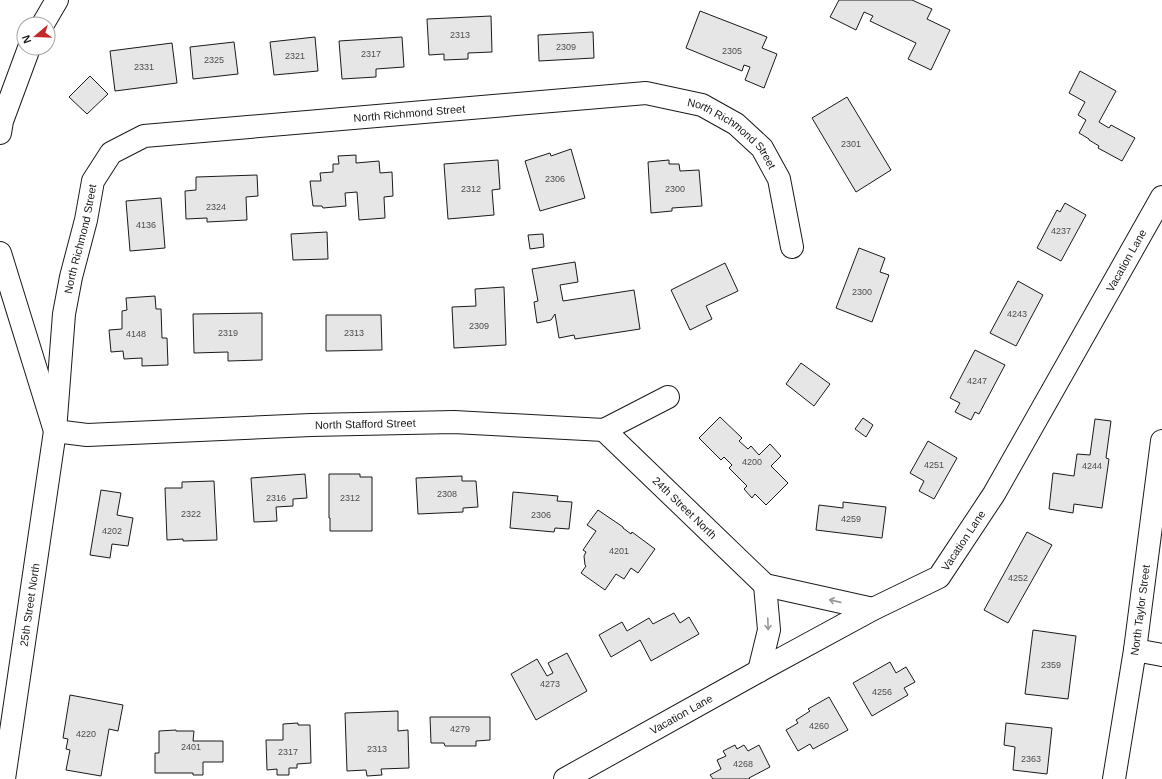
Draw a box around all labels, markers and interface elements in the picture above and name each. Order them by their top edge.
north arrow [16,16,56,56]
house number: 2313 [450,30,470,40]
text: N [20,33,34,45]
house number: 2309 [556,42,576,52]
house number: 2305 [722,46,742,56]
house number: 2317 [361,49,381,59]
house number: 2321 [285,51,305,61]
house number: 2325 [204,55,224,65]
house number: 2331 [134,62,154,72]
street label: North Richmond Street [686,96,778,171]
street label: North Richmond Street [353,103,466,124]
house number: 2301 [841,139,861,149]
house number: 2306 [545,174,565,184]
street label: North Richmond Street [62,183,98,295]
house number: 2312 [461,184,481,194]
house number: 2300 [665,184,685,194]
house number: 2324 [206,202,226,212]
house number: 4136 [136,220,156,230]
house number: 4237 [1051,226,1071,236]
street label: Vacation Lane [1104,227,1148,294]
house number: 2300 [852,287,872,297]
house number: 4243 [1007,309,1027,319]
house number: 2309 [469,321,489,331]
house number: 2319 [218,328,238,338]
house number: 2313 [344,328,364,338]
house number: 4148 [126,329,146,339]
house number: 4247 [967,376,987,386]
street label: North Stafford Street [315,417,416,431]
house number: 4200 [742,457,762,467]
house number: 4251 [924,460,944,470]
house number: 4244 [1082,461,1102,471]
street label: 24th Street North [650,474,719,541]
house number: 2308 [437,489,457,499]
house number: 2316 [266,493,286,503]
house number: 2312 [340,493,360,503]
street label: Vacation Lane [939,508,987,573]
house number: 2322 [181,509,201,519]
house number: 2306 [531,510,551,520]
house number: 4259 [841,514,861,524]
house number: 4202 [102,526,122,536]
house number: 4201 [609,546,629,556]
street label: 25th Street North [18,562,42,647]
street label: North Taylor Street [1128,564,1152,656]
house number: 4252 [1008,573,1028,583]
one-way arrow [829,596,842,604]
one-way arrow [764,617,772,630]
house number: 2359 [1041,660,1061,670]
house number: 4273 [540,679,560,689]
house number: 4256 [872,687,892,697]
street label: Vacation Lane [648,692,715,736]
house number: 4260 [809,721,829,731]
house number: 4279 [450,724,470,734]
house number: 4220 [76,729,96,739]
house number: 2401 [181,742,201,752]
house number: 2313 [367,744,387,754]
house number: 2317 [278,747,298,757]
house number: 2363 [1021,754,1041,764]
house number: 4268 [733,759,753,769]

